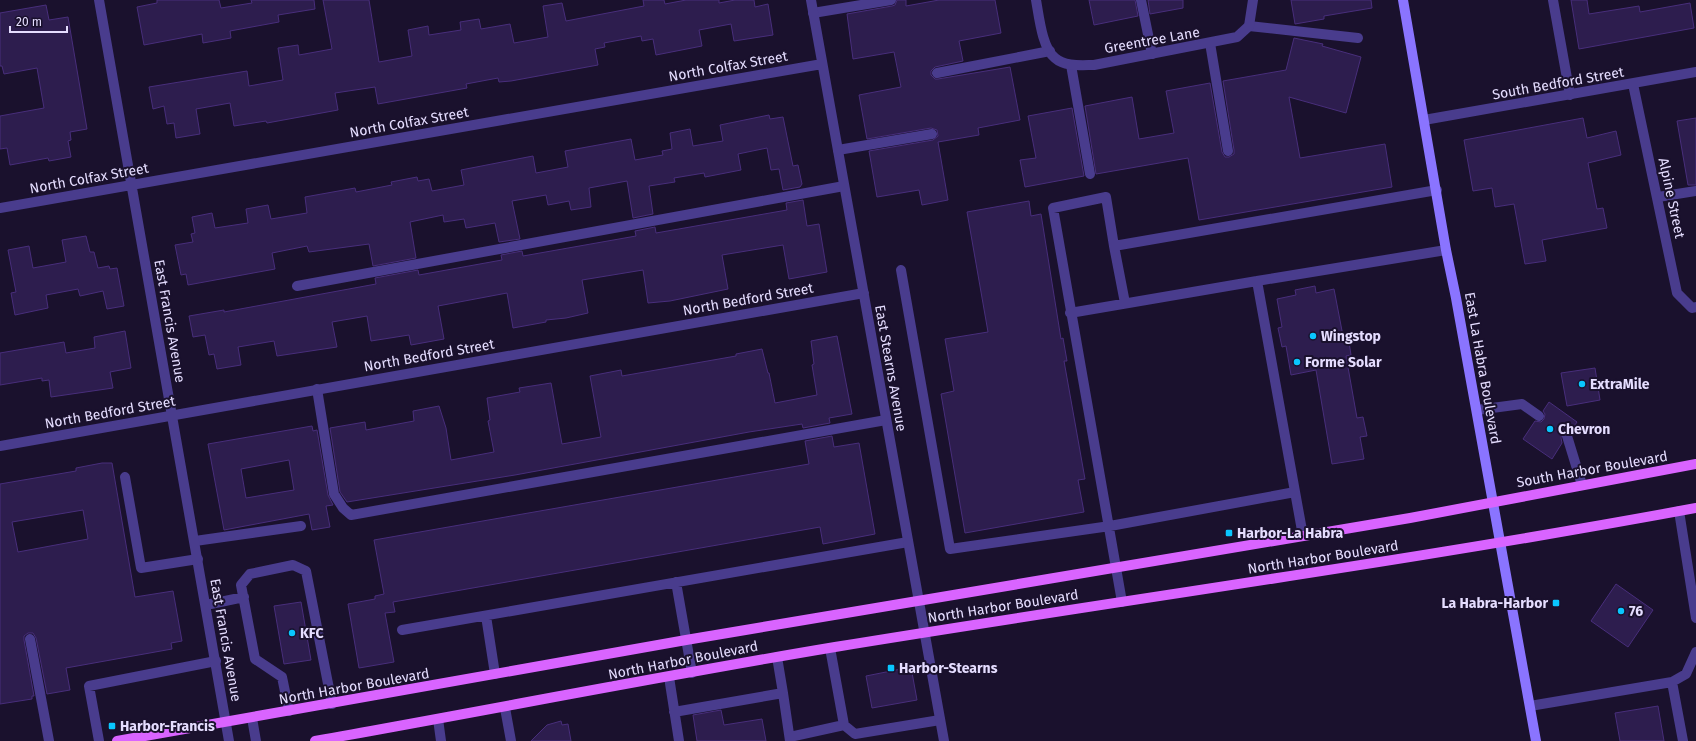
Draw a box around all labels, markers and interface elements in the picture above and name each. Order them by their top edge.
scale bar [10,8,67,34]
text: 20 m [16,15,42,29]
street label: Greentree Lane [1103,24,1201,57]
street label: North Colfax Street [667,48,790,85]
street label: South Bedford Street [1491,63,1626,103]
street label: North Colfax Street [348,104,471,141]
street label: Alpine Street [1655,156,1689,241]
street label: North Colfax Street [28,160,151,197]
street label: East Francis Avenue [150,258,189,384]
street label: North Bedford Street [681,279,816,319]
street label: East La Habra Boulevard [1461,291,1504,445]
street label: East Stearns Avenue [871,304,910,433]
place label: Wingstop [1321,328,1381,345]
marker: Wingstop [1308,331,1318,341]
street label: North Bedford Street [362,335,497,375]
place label: Forme Solar [1305,354,1382,371]
marker: Forme Solar [1292,357,1302,367]
place label: ExtraMile [1590,376,1650,393]
marker: ExtraMile [1577,379,1587,389]
street label: North Bedford Street [43,392,178,432]
place label: Chevron [1558,421,1610,438]
marker: Chevron [1545,424,1555,434]
street label: South Harbor Boulevard [1515,448,1669,491]
place label: Harbor-La Habra [1237,525,1344,542]
marker: Harbor-La Habra [1224,528,1234,538]
street label: North Harbor Boulevard [1247,537,1400,578]
street label: East Francis Avenue [206,577,245,703]
street label: North Harbor Boulevard [927,586,1080,627]
place label: La Habra-Harbor [1441,595,1548,612]
marker: La Habra-Harbor [1551,598,1561,608]
place label: 76 [1629,603,1643,620]
marker: 76 [1616,606,1626,616]
place label: KFC [300,625,323,642]
marker: KFC [287,628,297,638]
street label: North Harbor Boulevard [607,638,759,683]
place label: Harbor-Stearns [899,660,998,677]
marker: Harbor-Stearns [886,663,896,673]
street label: North Harbor Boulevard [278,665,431,708]
place label: Harbor-Francis [120,718,215,735]
marker: Harbor-Francis [107,721,117,731]

